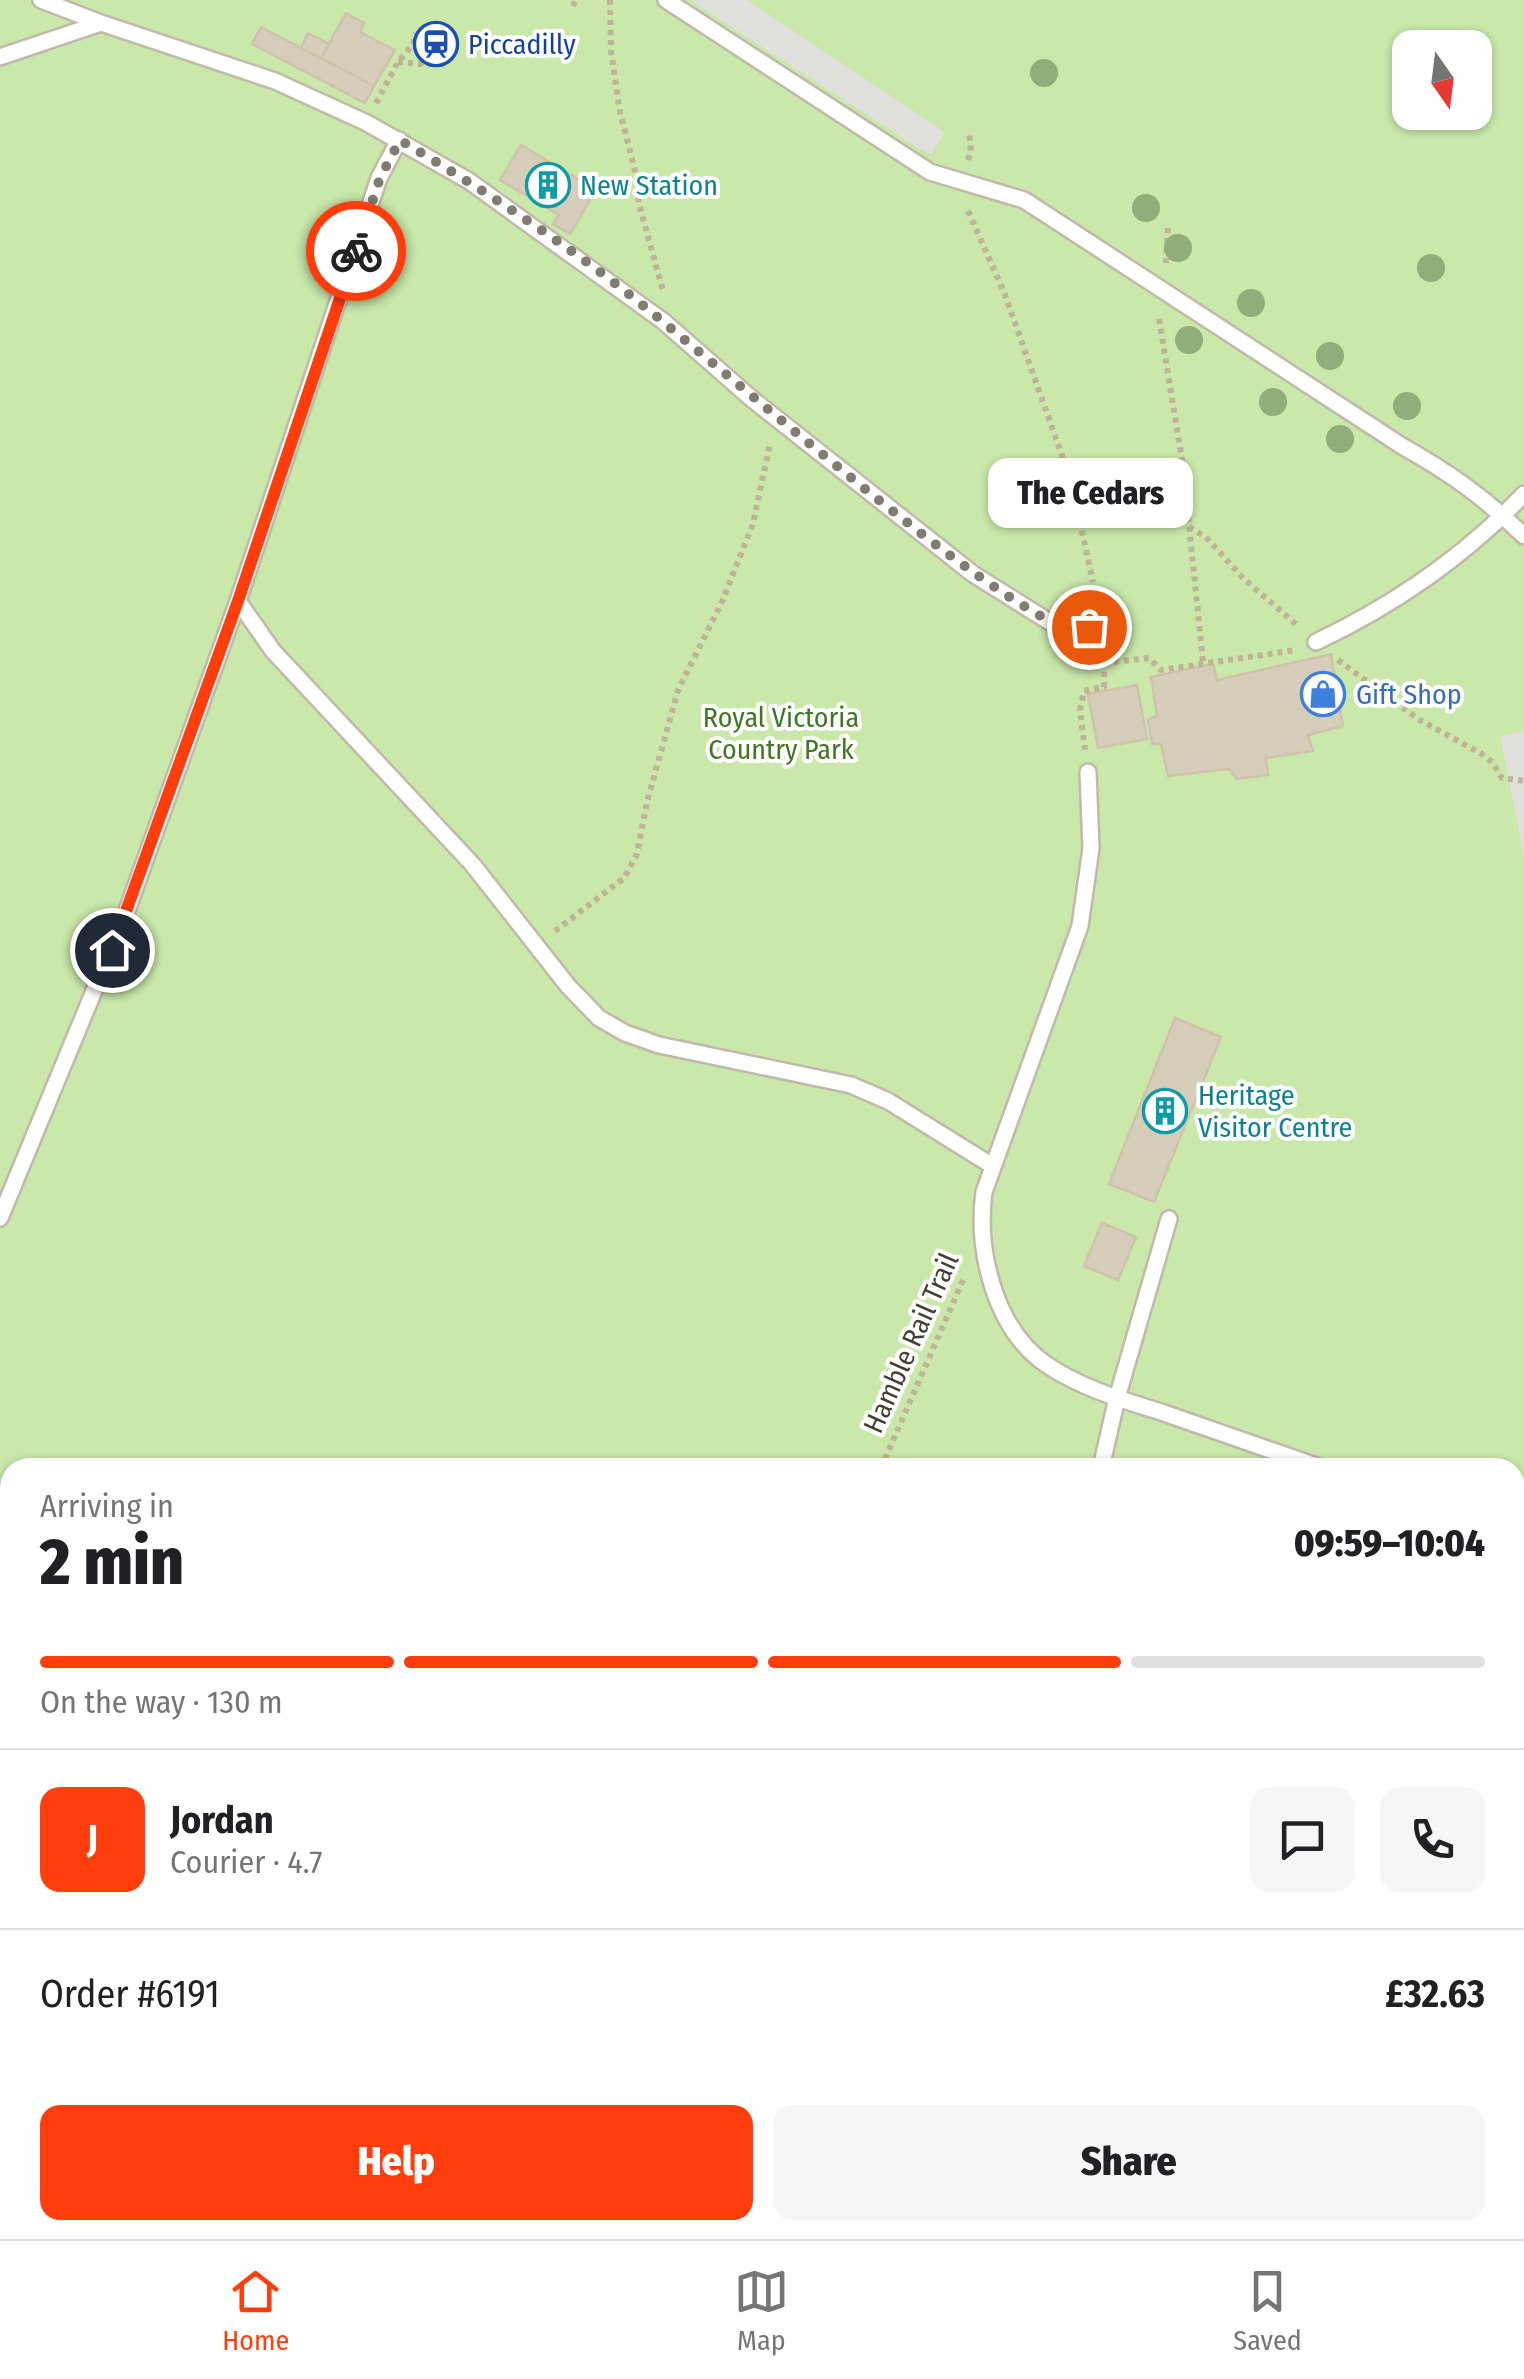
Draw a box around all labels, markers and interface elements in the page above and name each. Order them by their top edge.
station icon: Piccadilly [413,21,459,67]
place label: Piccadilly [468,28,576,61]
north arrow [1392,30,1492,130]
map controls [1392,30,1492,130]
building icon: New Station [525,162,571,208]
place label: New Station [580,169,718,202]
courier [306,201,406,301]
icon: bike [329,224,384,279]
callout: The Cedars [986,457,1192,527]
text: The Cedars [1017,474,1164,512]
pin [1047,585,1132,670]
icon: bag [1062,600,1117,655]
shop icon: Gift Shop [1300,671,1346,717]
place label: Gift Shop [1356,678,1462,711]
park label: Royal Victoria Country Park [703,701,859,766]
pin [70,908,155,993]
icon: home [85,923,140,978]
place label: Heritage Visitor Centre [1198,1079,1352,1144]
building icon: Heritage Visitor Centre [1142,1088,1188,1134]
street label: Hamble Rail Trail [857,1248,965,1438]
text: Arriving in [40,1487,174,1525]
text: 09:59–10:04 [1294,1520,1485,1566]
text: 2 min [40,1523,184,1601]
text: On the way · 130 m [40,1683,283,1721]
button: chat [1250,1787,1355,1892]
button: phone [1380,1787,1485,1892]
text: Jordan [170,1797,274,1843]
text: J [87,1816,98,1862]
text: Courier · 4.7 [170,1843,322,1881]
text: Order #6191 [40,1971,220,2017]
text: £32.63 [1385,1971,1485,2017]
button: Help [40,2105,753,2220]
button: Share [773,2105,1485,2220]
tab: Home [222,2264,289,2357]
tab: Map [734,2264,789,2357]
tab: Saved [1233,2264,1302,2357]

